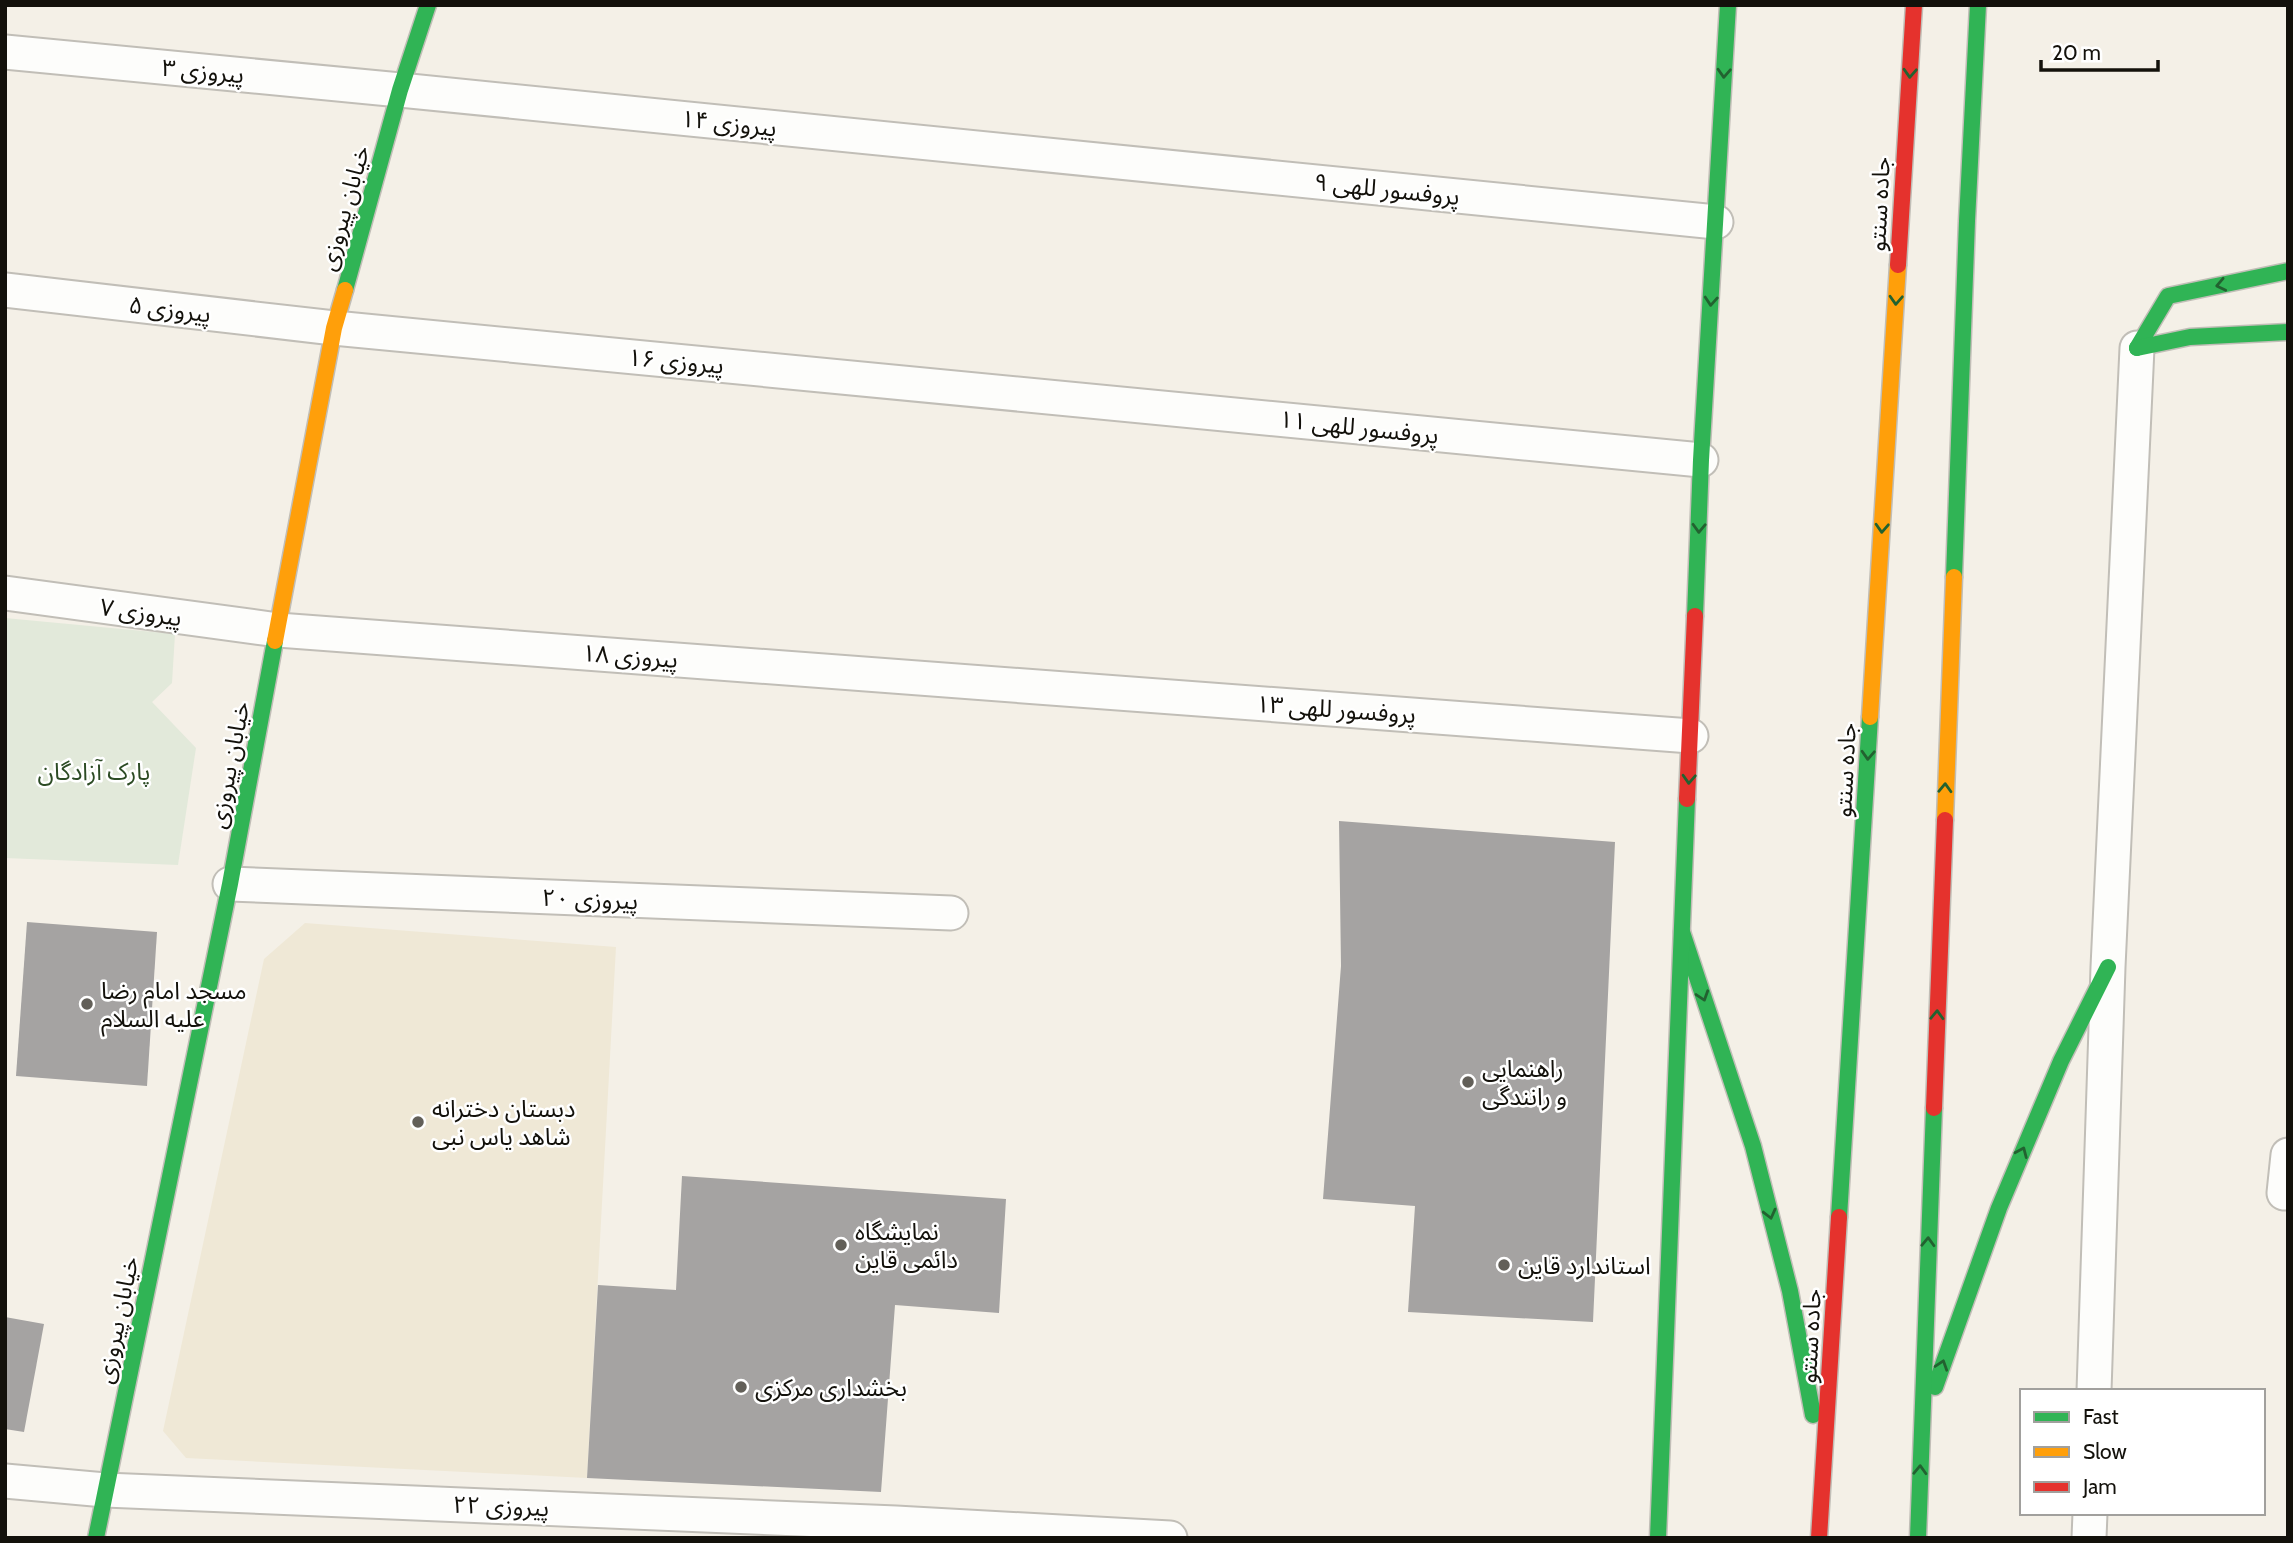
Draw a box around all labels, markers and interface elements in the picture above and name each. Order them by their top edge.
scale bar [2041,28,2158,72]
text: 20 m [2052,40,2101,65]
street label: پیروزی ۳ [161,53,245,90]
one-way arrow [1717,68,1732,79]
one-way arrow [1903,68,1918,79]
street label: پیروزی ۱۴ [679,104,778,144]
street label: خیابان پیروزی [312,142,377,274]
street label: جاده سنتو [1862,156,1896,252]
street label: پروفسور للهی ۹ [1313,167,1461,212]
one-way arrow [2215,277,2227,292]
street label: پیروزی ۵ [127,290,213,330]
one-way arrow [1704,295,1719,306]
one-way arrow [1889,295,1904,306]
street label: پیروزی ۱۶ [627,342,725,381]
street label: پروفسور للهی ۱۱ [1278,404,1440,451]
one-way arrow [1691,522,1706,533]
one-way arrow [1875,522,1890,533]
street label: پیروزی ۷ [98,592,184,633]
street label: پیروزی ۱۸ [581,638,679,675]
street label: پروفسور للهی ۱۳ [1255,689,1417,730]
street label: خیابان پیروزی [202,699,257,831]
street label: جاده سنتو [1828,722,1862,818]
one-way arrow [1861,749,1876,760]
park label: پارک آزادگان [38,757,150,787]
one-way arrow [1682,774,1697,785]
one-way arrow [1938,782,1953,793]
street label: پیروزی ۲۰ [541,883,639,916]
place label: مسجد امام رضا علیه السلام [101,976,247,1037]
one-way arrow [1695,990,1709,1002]
marker: مسجد امام رضا علیه السلام [79,996,95,1012]
one-way arrow [1929,1009,1944,1020]
place label: راهنمایی و رانندگی [1482,1054,1567,1111]
marker: راهنمایی و رانندگی [1460,1074,1476,1090]
place label: دبستان دخترانه شاهد یاس نبی [432,1094,575,1151]
marker: دبستان دخترانه شاهد یاس نبی [410,1114,426,1130]
one-way arrow [2014,1146,2028,1158]
one-way arrow [1762,1208,1776,1220]
place label: نمایشگاه دائمی قاین [855,1217,958,1274]
one-way arrow [1920,1236,1935,1247]
marker: نمایشگاه دائمی قاین [833,1237,849,1253]
place label: استاندارد قاین [1518,1251,1651,1280]
street label: خیابان پیروزی [89,1254,146,1386]
marker: استاندارد قاین [1496,1257,1512,1273]
street label: جاده سنتو [1793,1288,1827,1384]
one-way arrow [1934,1359,1948,1371]
place label: بخشداری مرکزی [755,1373,907,1402]
marker: بخشداری مرکزی [733,1379,749,1395]
legend [2020,1389,2265,1515]
text: Fast [2083,1404,2119,1429]
text: Slow [2083,1439,2127,1464]
one-way arrow [1912,1464,1927,1475]
text: Jam [2082,1474,2117,1499]
street label: پیروزی ۲۲ [452,1490,550,1523]

